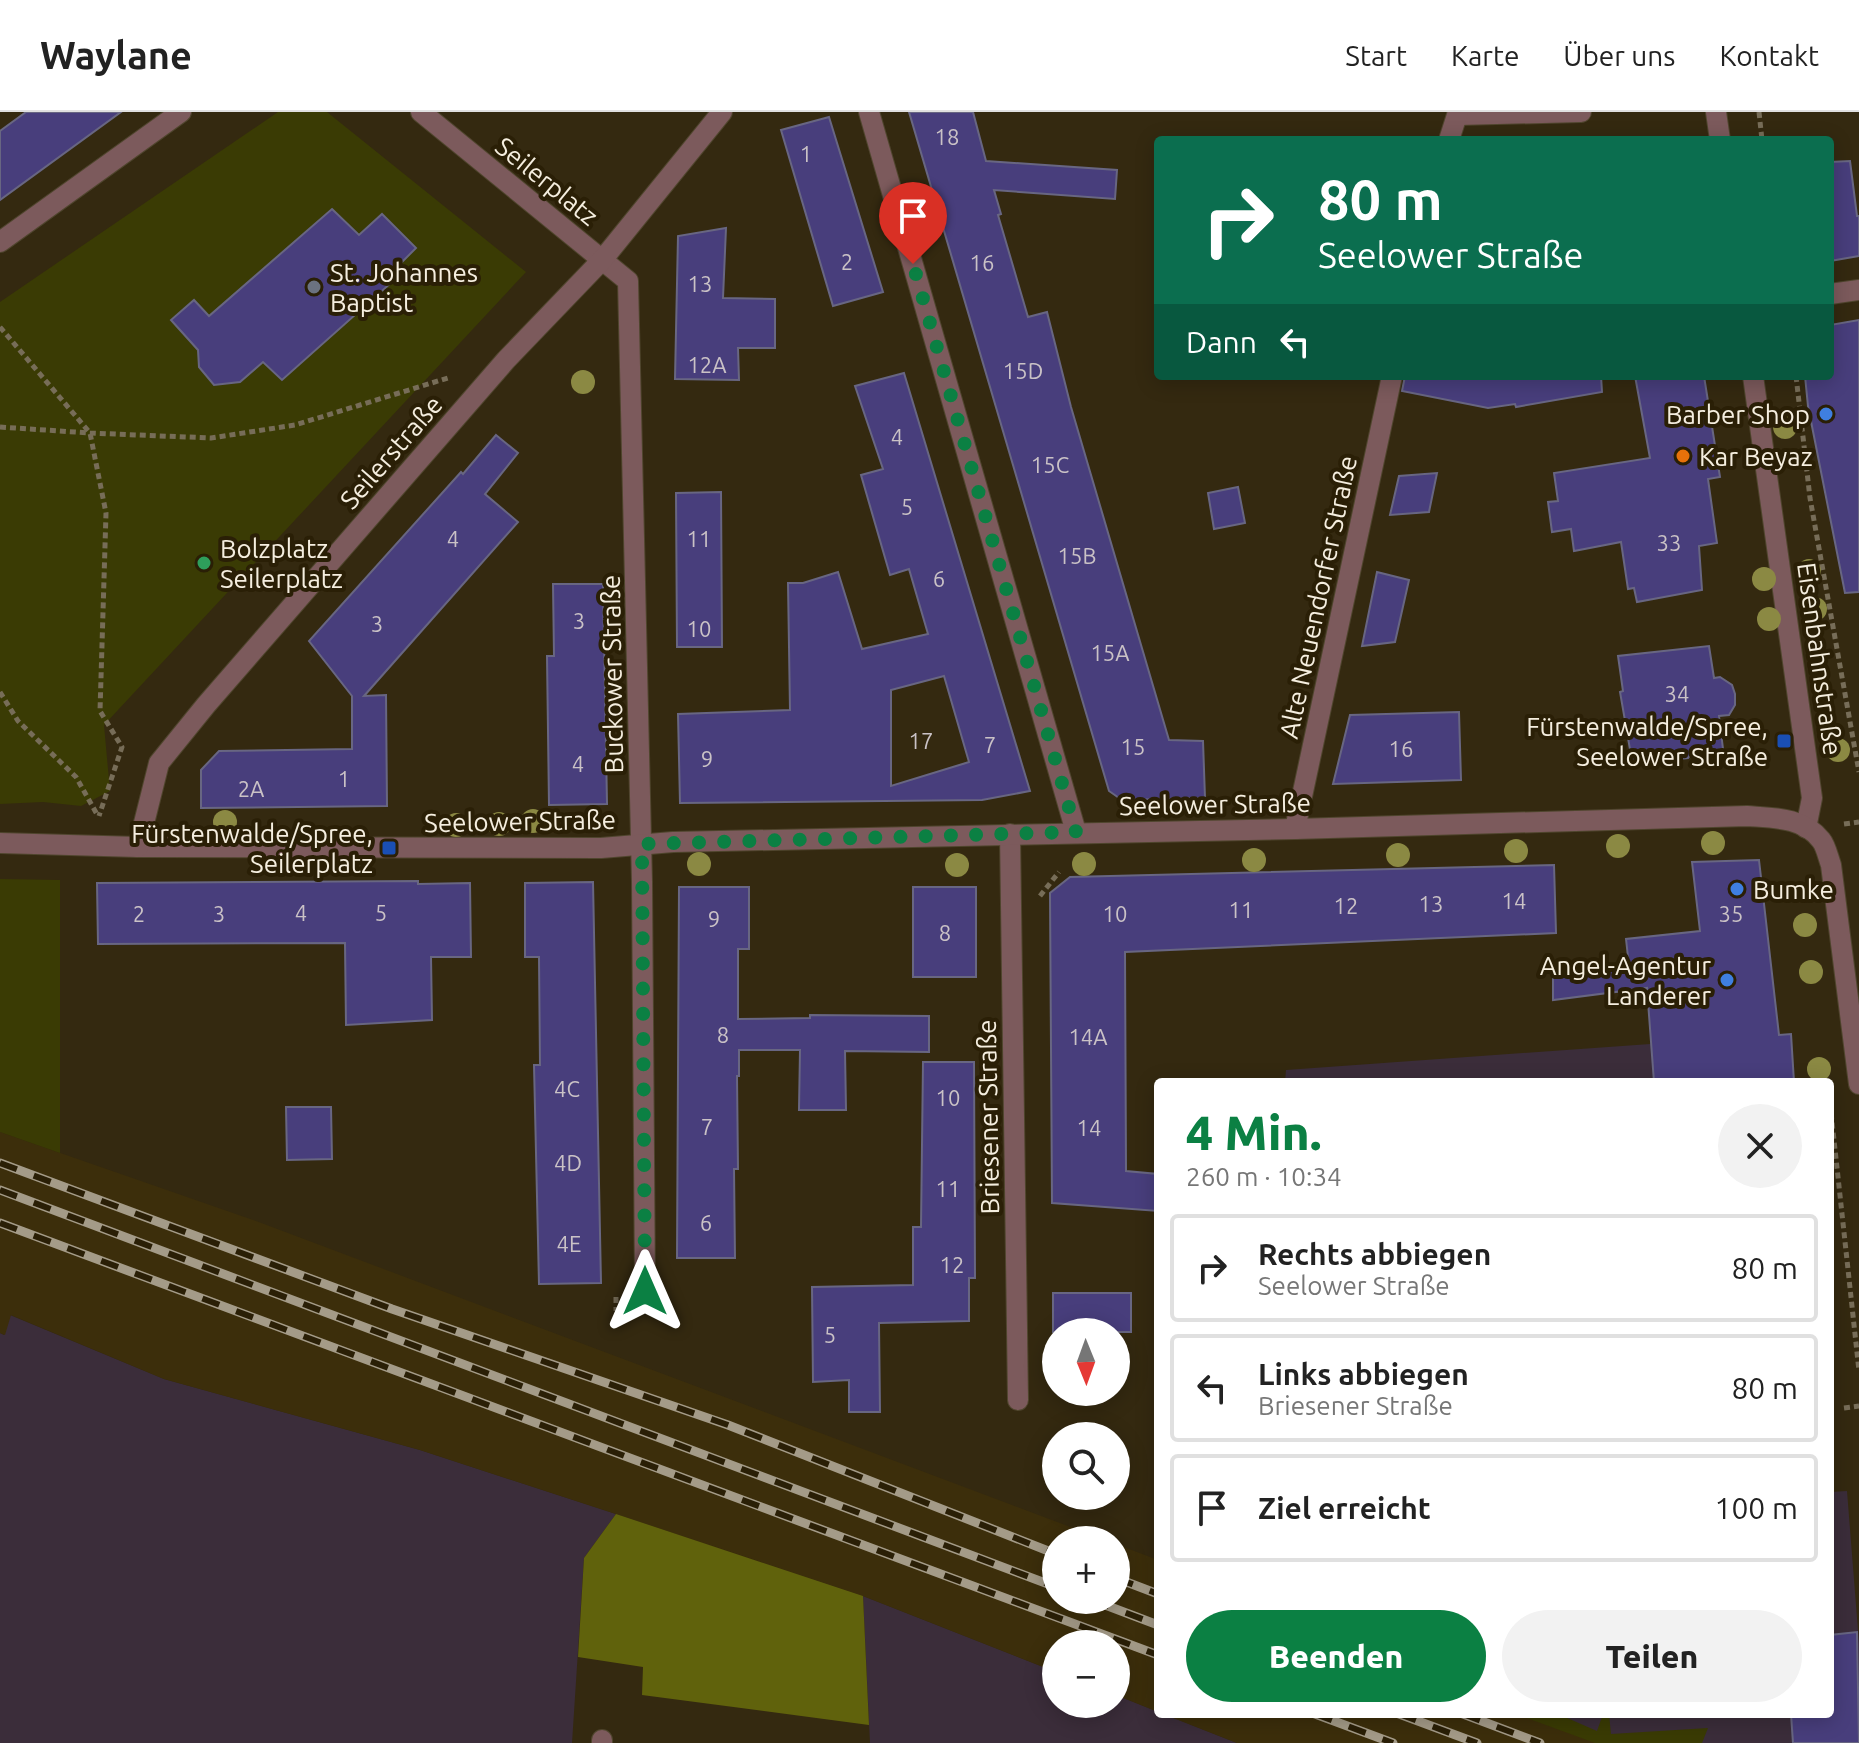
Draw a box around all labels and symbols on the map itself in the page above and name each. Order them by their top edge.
house number: 18 [935,124,959,149]
street label: Seilerplatz [490,131,604,231]
house number: 1 [800,141,812,166]
pin [879,182,947,264]
house number: 2 [841,249,853,274]
house number: 16 [970,250,994,275]
place label: St. Johannes Baptist [330,258,478,317]
house number: 13 [688,271,712,296]
marker: St. Johannes Baptist [305,278,323,296]
house number: 12A [687,352,727,377]
house number: 15D [1003,358,1043,383]
street label: Seilerstraße [334,390,448,514]
place label: Barber Shop [1666,400,1810,429]
marker: Barber Shop [1817,405,1835,423]
house number: 4 [891,424,903,449]
place label: Kar Beyaz [1699,442,1813,471]
marker: Kar Beyaz [1674,447,1692,465]
house number: 15C [1031,452,1069,477]
street label: Alte Neuendorfer Straße [1274,453,1362,741]
house number: 5 [901,494,913,519]
house number: 4 [447,526,459,551]
house number: 11 [687,526,711,551]
house number: 33 [1657,530,1681,555]
place label: Bolzplatz Seilerplatz [220,534,343,593]
house number: 15B [1058,543,1096,568]
marker: Bolzplatz Seilerplatz [195,554,213,572]
street label: Eisenbahnstraße [1792,561,1848,757]
house number: 6 [933,566,945,591]
street label: Buckower Straße [596,574,628,774]
house number: 3 [573,608,585,633]
house number: 3 [371,611,383,636]
house number: 10 [687,616,711,641]
house number: 15A [1090,640,1130,665]
house number: 34 [1665,681,1689,706]
place label: Fürstenwalde/Spree, Seelower Straße [1526,712,1768,771]
house number: 17 [909,728,933,753]
house number: 7 [984,732,996,757]
marker: Fürstenwalde/Spree, Seelower Straße [1775,732,1793,750]
house number: 15 [1121,734,1145,759]
house number: 16 [1389,736,1413,761]
house number: 9 [701,746,713,771]
house number: 4 [572,751,584,776]
house number: 1 [338,766,350,791]
house number: 2A [238,776,265,801]
street label: Seelower Straße [1119,788,1311,820]
street label: Seelower Straße [424,805,616,837]
place label: Fürstenwalde/Spree, Seilerplatz [131,819,373,878]
marker: Fürstenwalde/Spree, Seilerplatz [380,839,398,857]
place label: Bumke [1753,875,1834,904]
marker: Bumke [1728,880,1746,898]
house number: 14 [1502,888,1526,913]
house number: 13 [1419,891,1443,916]
house number: 12 [1334,893,1358,918]
house number: 11 [1229,897,1253,922]
house number: 4 [295,900,307,925]
house number: 5 [375,900,387,925]
house number: 2 [133,901,145,926]
house number: 3 [213,901,225,926]
house number: 10 [1103,901,1127,926]
house number: 35 [1719,901,1743,926]
house number: 9 [708,906,720,931]
house number: 8 [939,920,951,945]
place label: Angel-Agentur Landerer [1540,951,1711,1010]
marker: Angel-Agentur Landerer [1718,971,1736,989]
street label: Briesener Straße [972,1019,1004,1215]
house number: 8 [717,1022,729,1047]
house number: 14A [1068,1024,1108,1049]
house number: 4C [554,1076,580,1101]
house number: 10 [936,1085,960,1110]
house number: 7 [701,1114,713,1139]
house number: 14 [1077,1115,1101,1140]
house number: 4D [554,1150,582,1175]
house number: 11 [936,1176,960,1201]
house number: 6 [700,1210,712,1235]
house number: 4E [557,1231,581,1256]
position arrow [603,1249,687,1333]
house number: 12 [940,1252,964,1277]
north arrow [1042,1318,1130,1406]
house number: 5 [824,1322,836,1347]

